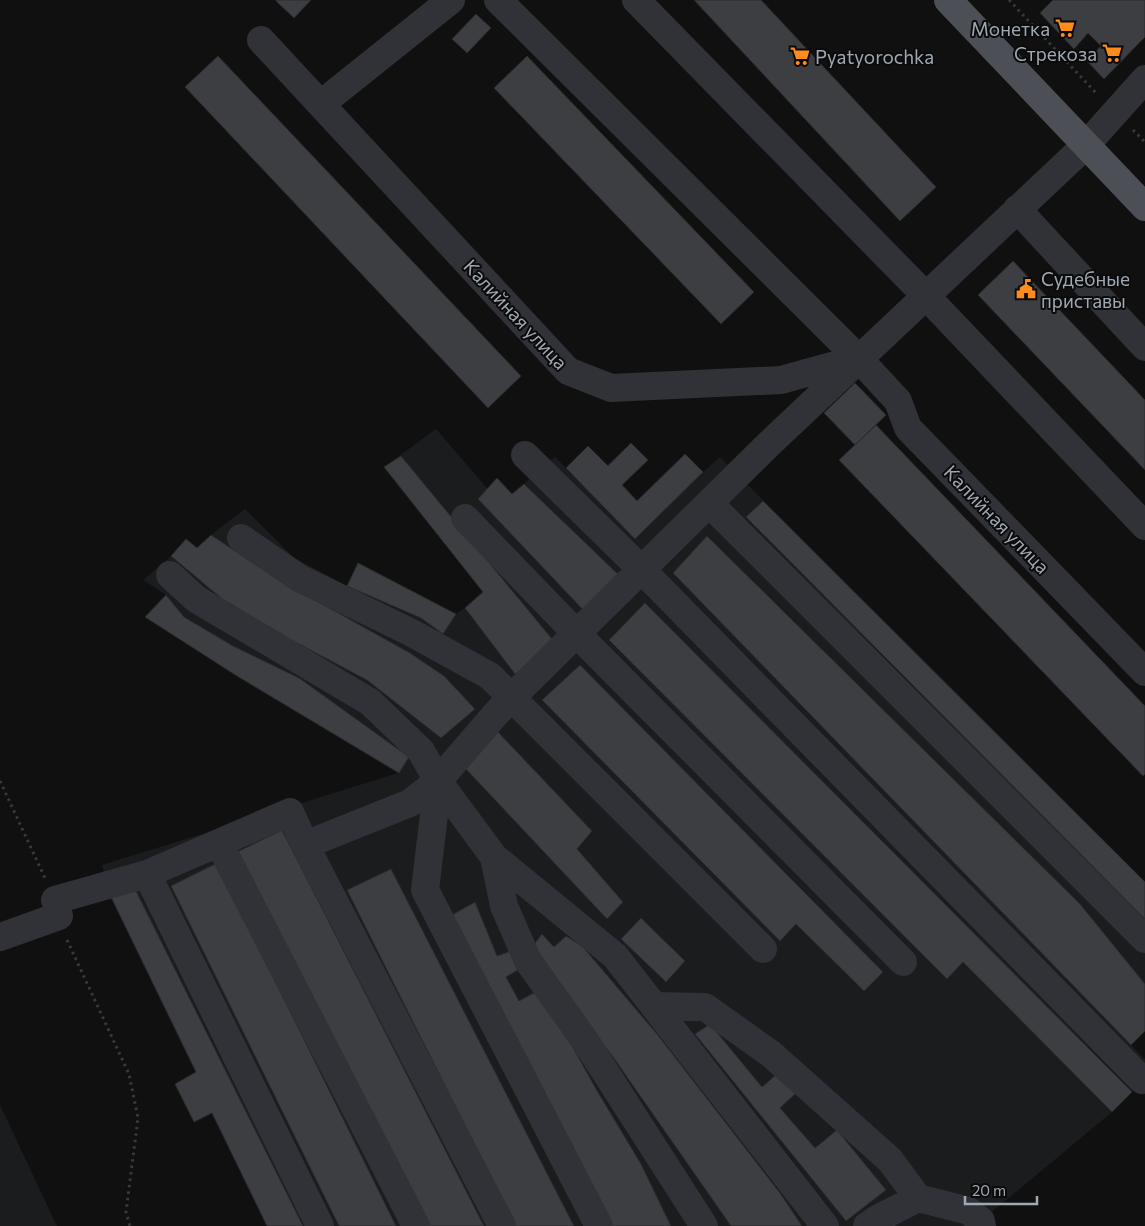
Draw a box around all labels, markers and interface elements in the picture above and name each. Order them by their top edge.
place label: Монетка [971,17,1050,40]
supermarket icon: Монетка [1054,17,1076,39]
place label: Стрекоза [1014,42,1097,65]
supermarket icon: Стрекоза [1101,42,1123,64]
supermarket icon: Pyatyorochka [789,45,811,67]
place label: Pyatyorochka [815,45,934,68]
street label: Калийная улица [459,254,573,374]
place label: Судебные приставы [1041,267,1130,312]
public building icon: Судебные приставы [1015,278,1037,300]
street label: Калийная улица [940,460,1054,578]
scale bar [965,1174,1038,1206]
text: 20 m [972,1181,1006,1199]

